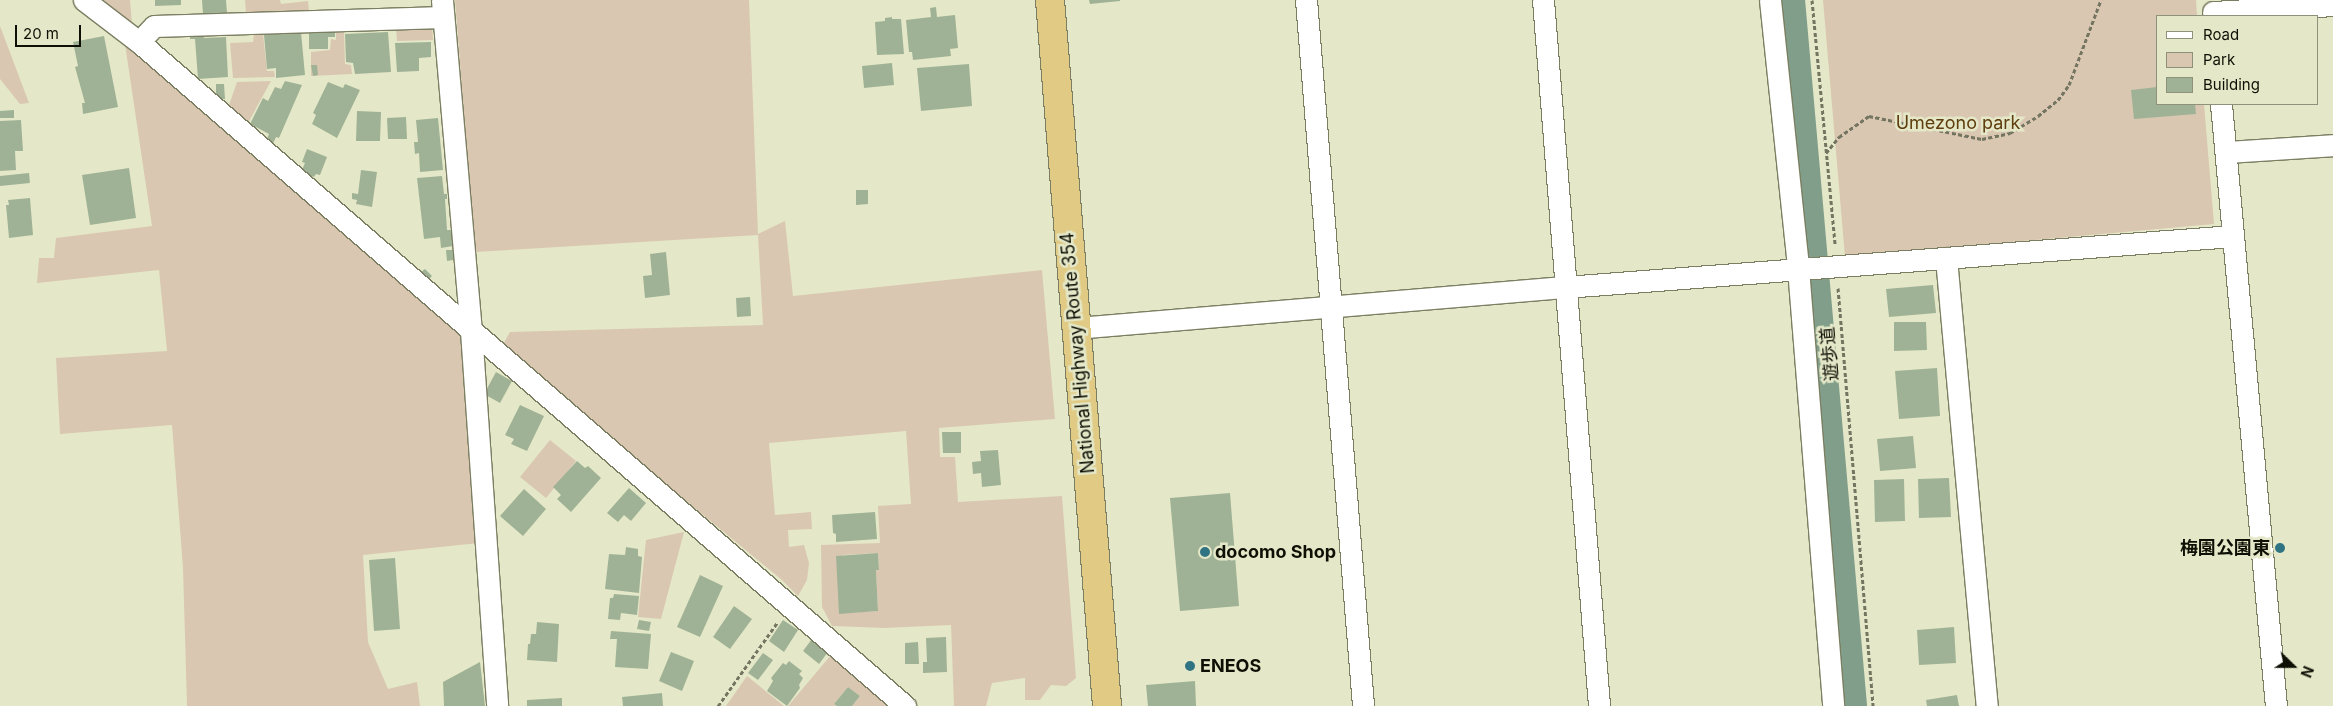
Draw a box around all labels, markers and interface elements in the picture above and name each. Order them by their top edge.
scale bar [18,15,84,47]
legend [2156,15,2318,105]
text: 20 m [23,24,59,43]
text: Road [2203,25,2239,44]
text: Park [2203,50,2235,69]
text: Building [2203,75,2260,94]
park label: Umezono park [1896,112,2020,134]
street label: National Highway Route 354 [1057,232,1099,474]
street label: 遊歩道 [1817,326,1843,382]
place label: 梅園公園東 [2180,537,2270,559]
place label: docomo Shop [1215,541,1336,563]
marker: 梅園公園東 [2274,542,2286,554]
marker: docomo Shop [1199,546,1211,558]
north arrow [2268,641,2318,691]
place label: ENEOS [1200,655,1261,677]
marker: ENEOS [1184,660,1196,672]
text: N [2297,664,2317,680]

